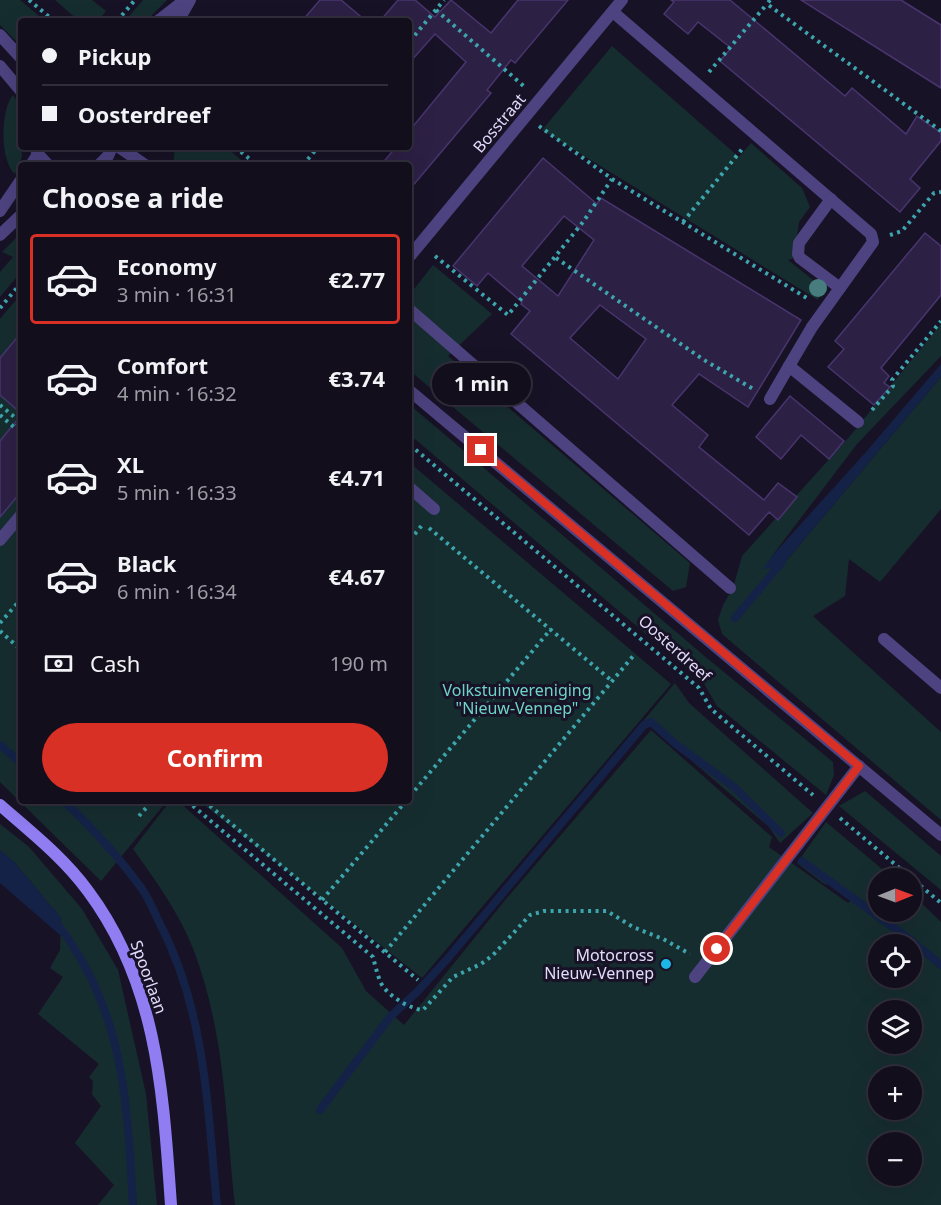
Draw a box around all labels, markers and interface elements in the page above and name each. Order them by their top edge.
text: Pickup [78,41,151,71]
street label: Bosstraat [468,88,530,157]
text: Oosterdreef [78,99,210,129]
text: Choose a ride [42,179,224,216]
text: Economy [117,251,216,281]
icon: car [45,252,99,306]
text: €2.77 [328,264,385,294]
text: 3 min · 16:31 [117,281,237,308]
text: Comfort [117,350,208,380]
icon: car [45,351,99,405]
text: €3.74 [328,363,385,393]
callout: 1 min [432,363,530,405]
text: 1 min [454,370,509,397]
text: 4 min · 16:32 [117,380,237,407]
route end [467,436,494,463]
text: XL [117,449,144,479]
icon: car [45,450,99,504]
text: €4.71 [328,462,385,492]
text: 5 min · 16:33 [117,479,237,506]
text: Black [117,548,176,578]
icon: car [45,549,99,603]
text: €4.67 [328,561,385,591]
text: 6 min · 16:34 [117,578,237,605]
street label: Oosterdreef [634,610,717,687]
icon: cash [42,647,75,680]
text: Cash [90,648,140,678]
text: 190 m [330,650,388,677]
park label: Volkstuinvereniging "Nieuw-Vennep" [442,679,592,719]
button: Confirm [42,723,388,792]
north arrow [868,868,922,922]
map controls [868,868,922,1186]
button: locate [868,934,922,988]
route start [703,935,730,962]
street label: Spoorlaan [126,937,172,1017]
place label: Motocross Nieuw-Vennep [544,944,654,984]
marker: Motocross Nieuw-Vennep [659,957,673,971]
button: layers [868,1000,922,1054]
button: + [868,1066,922,1120]
button: − [868,1132,922,1186]

